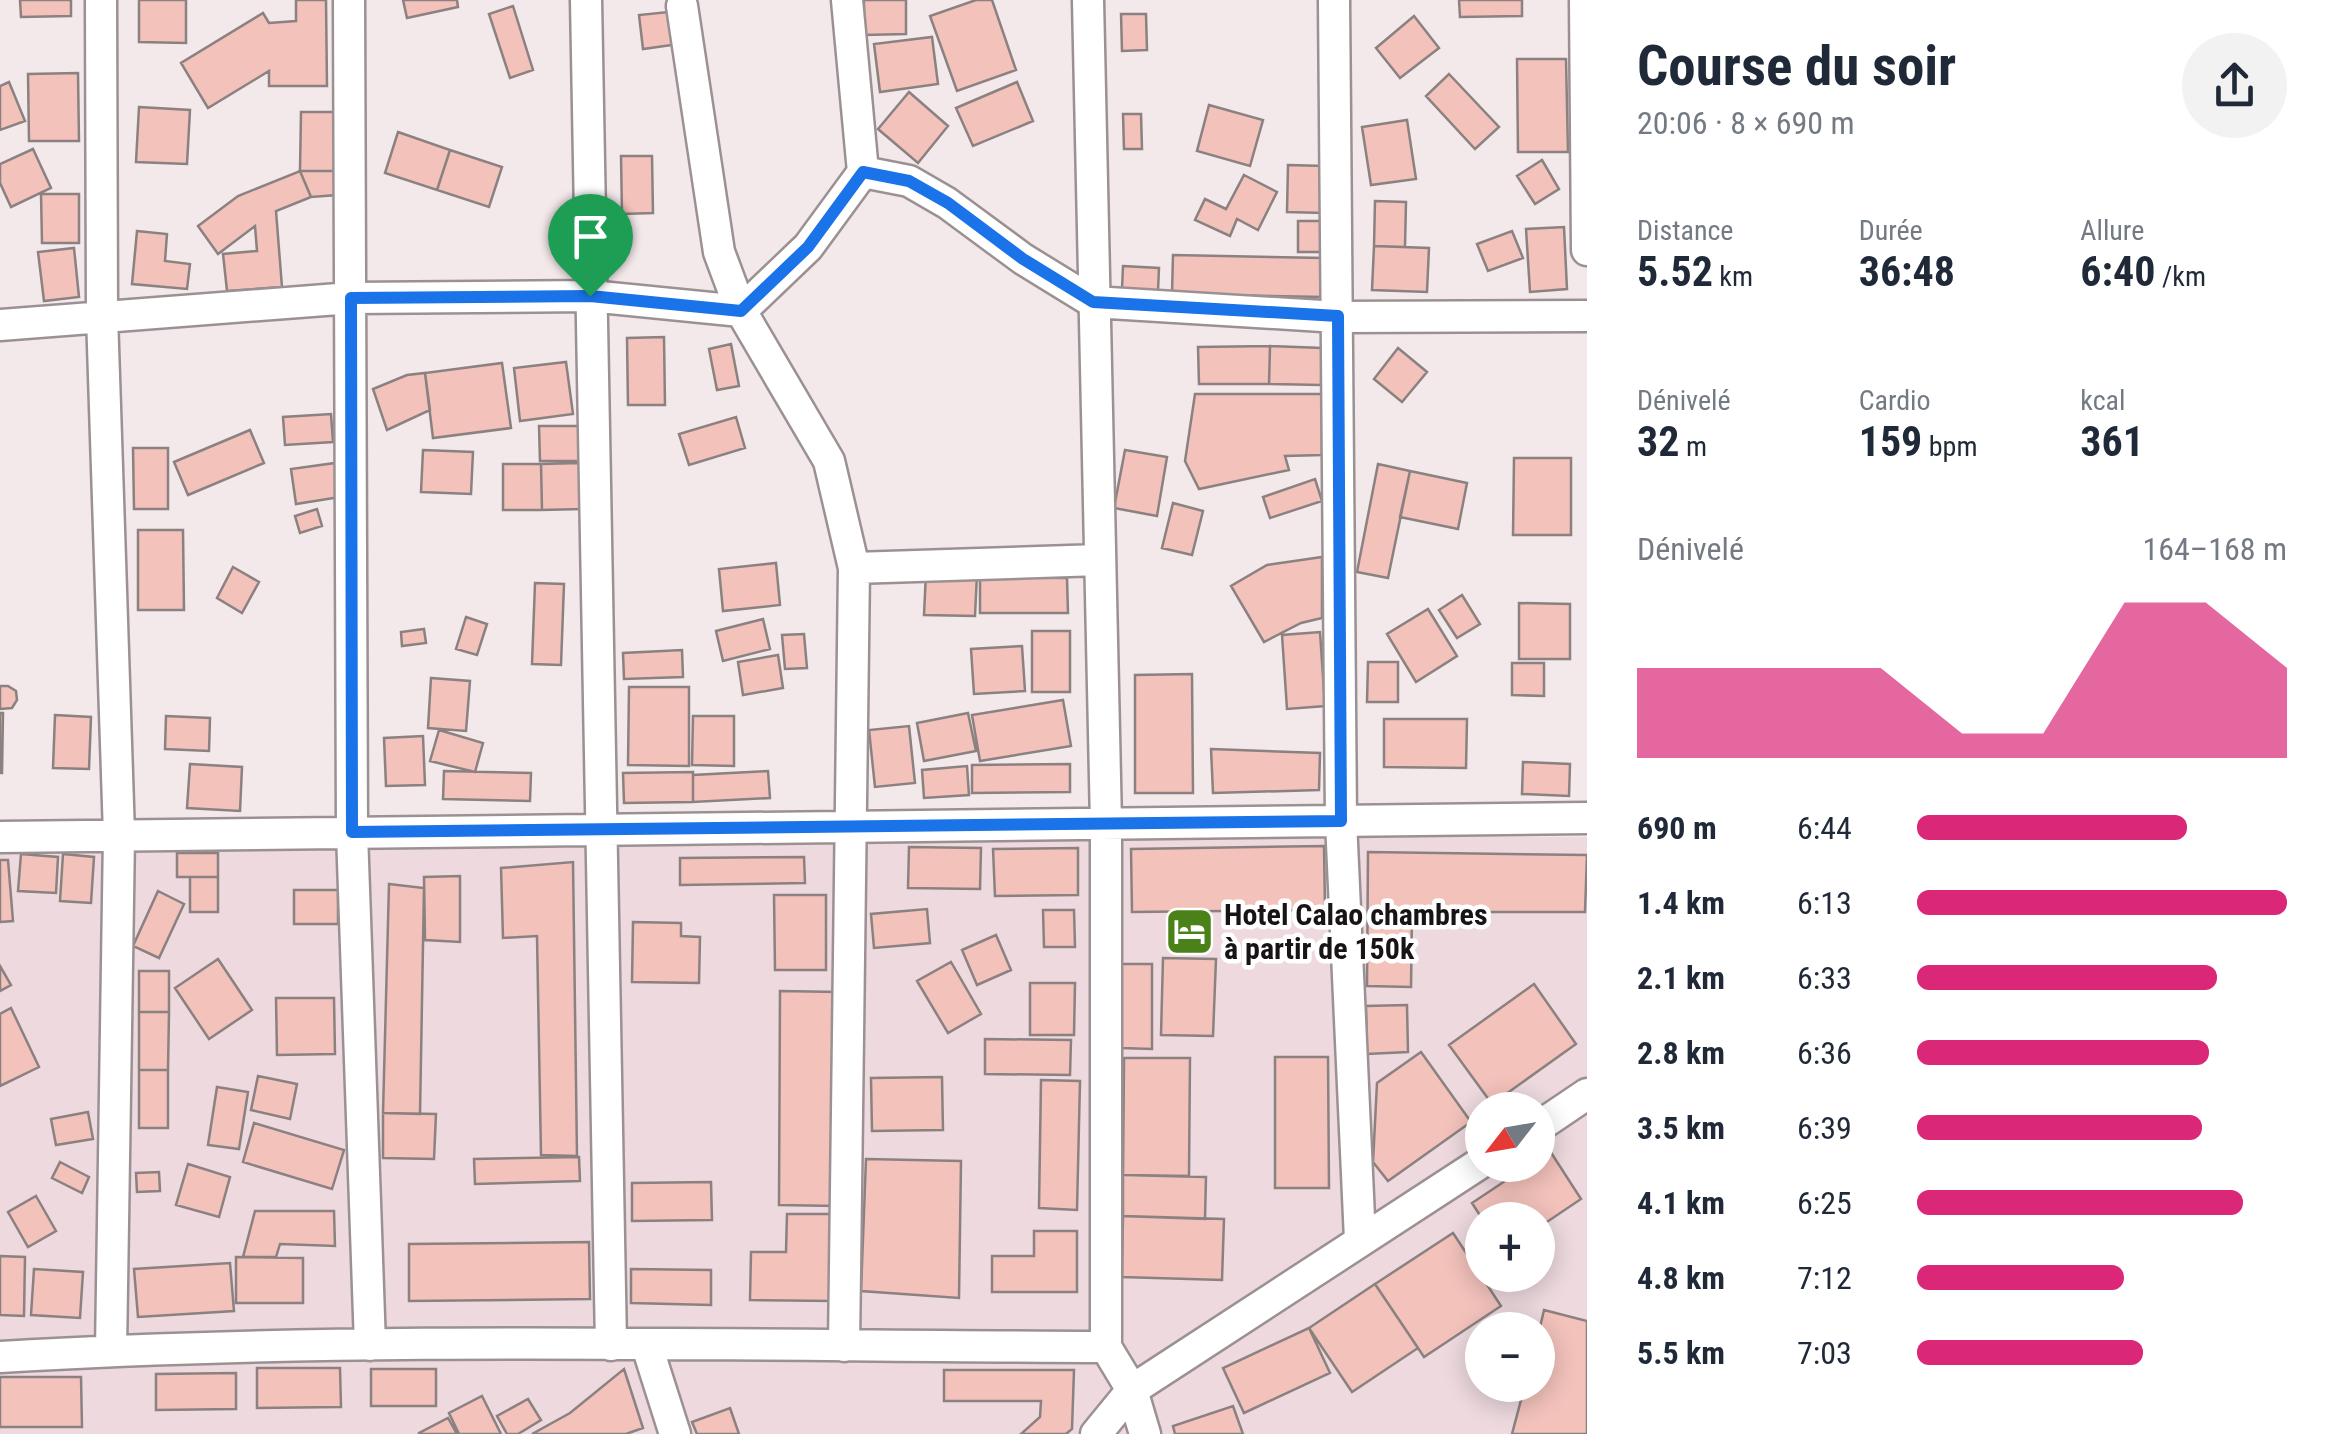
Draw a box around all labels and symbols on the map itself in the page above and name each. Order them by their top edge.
pin [548,194,633,297]
place label: Hotel Calao chambres à partir de 150k [1224,897,1488,966]
hotel icon: Hotel Calao chambres à partir de 150k [1163,905,1215,957]
north arrow [1465,1092,1555,1182]

